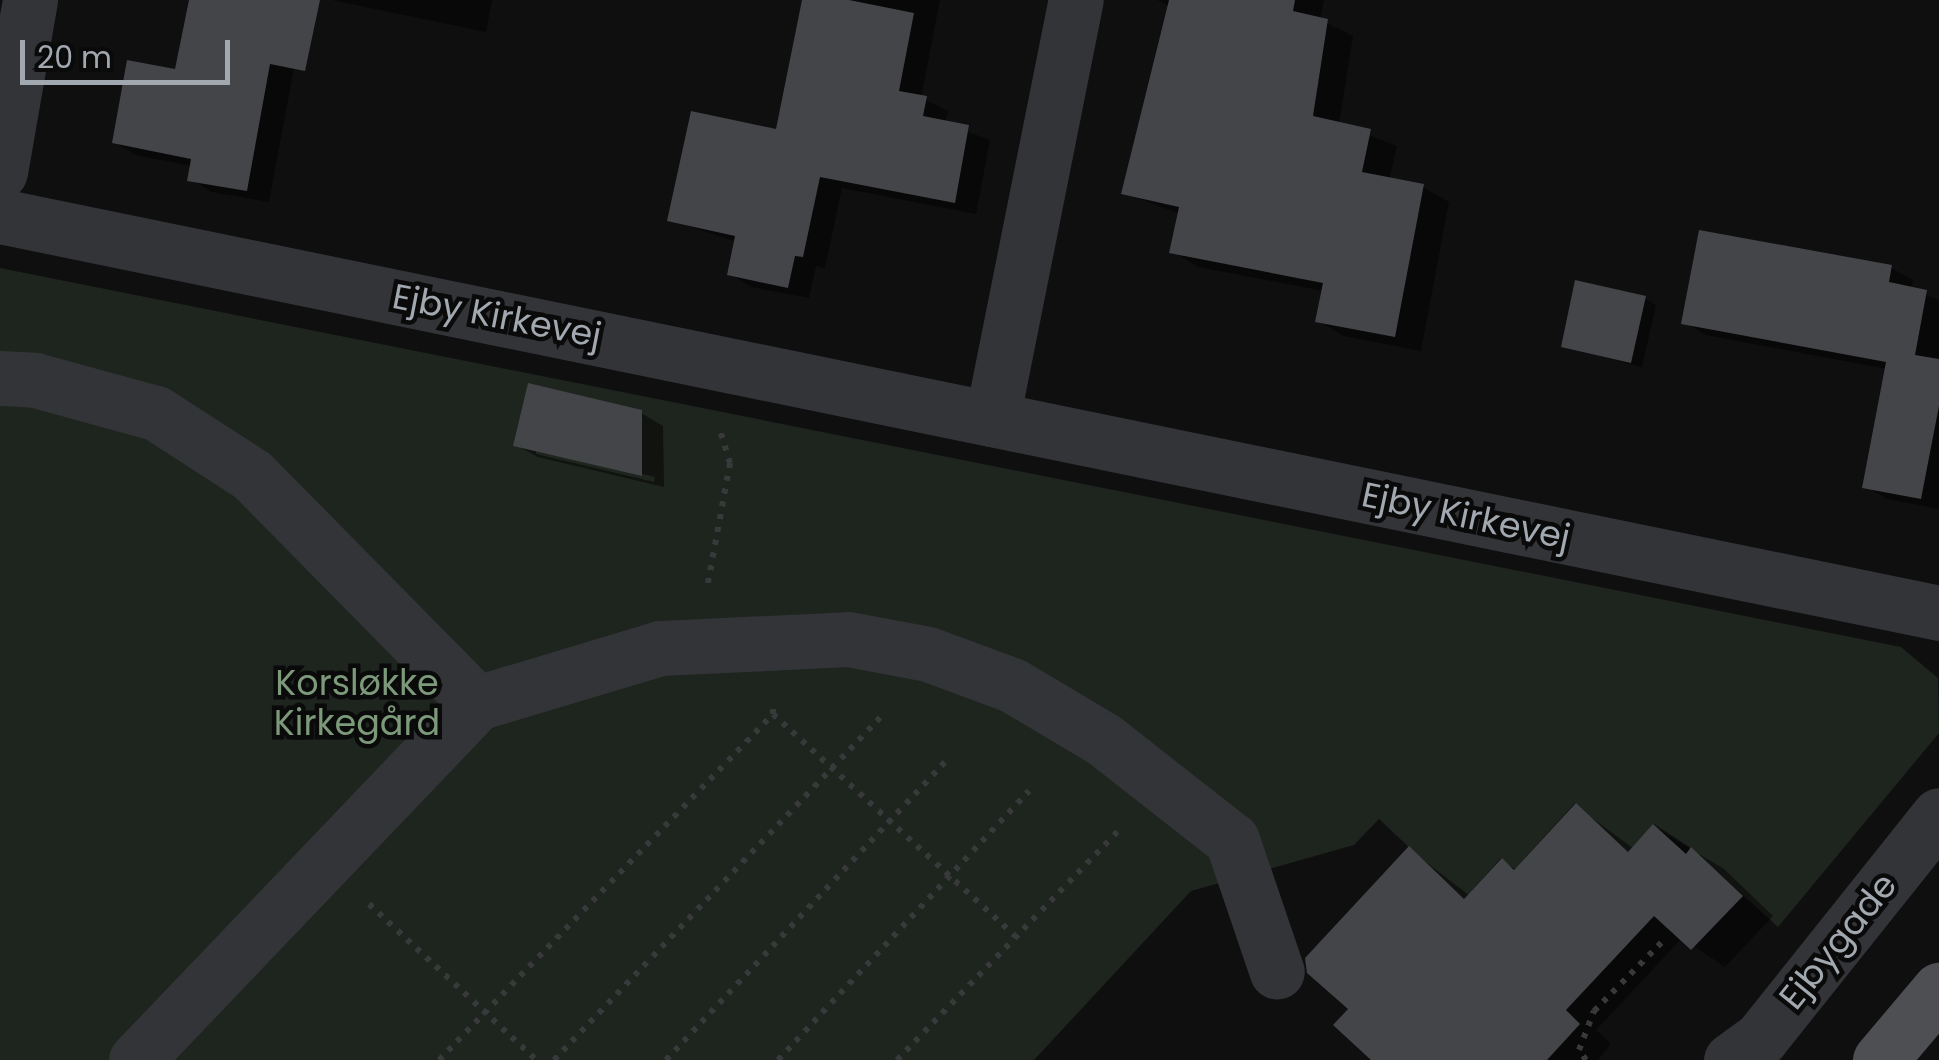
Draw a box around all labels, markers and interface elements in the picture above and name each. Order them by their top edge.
scale bar [25,20,235,82]
text: 20 m [37,36,112,79]
street label: Ejby Kirkevej [389,275,605,357]
street label: Ejby Kirkevej [1358,473,1574,559]
park label: Korsløkke Kirkegård [274,662,440,744]
street label: Ejbygade [1770,865,1906,1017]

